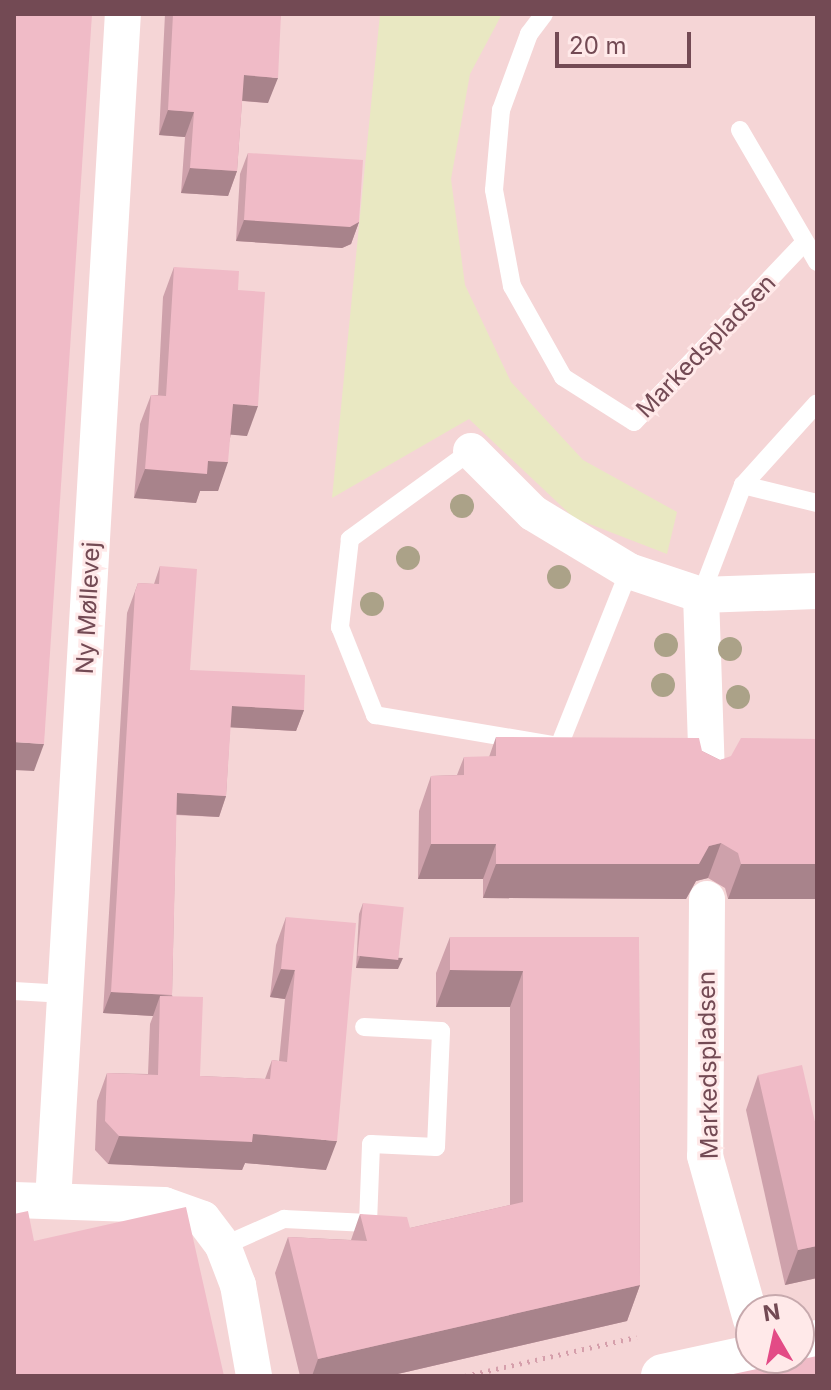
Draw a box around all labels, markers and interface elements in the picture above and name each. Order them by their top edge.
scale bar [559,16,695,66]
text: 20 m [569,31,627,60]
street label: Markedspladsen [630,268,782,424]
street label: Ny Møllevej [70,541,106,675]
street label: Markedspladsen [692,971,724,1159]
north arrow [735,1294,815,1374]
text: N [761,1298,782,1326]

